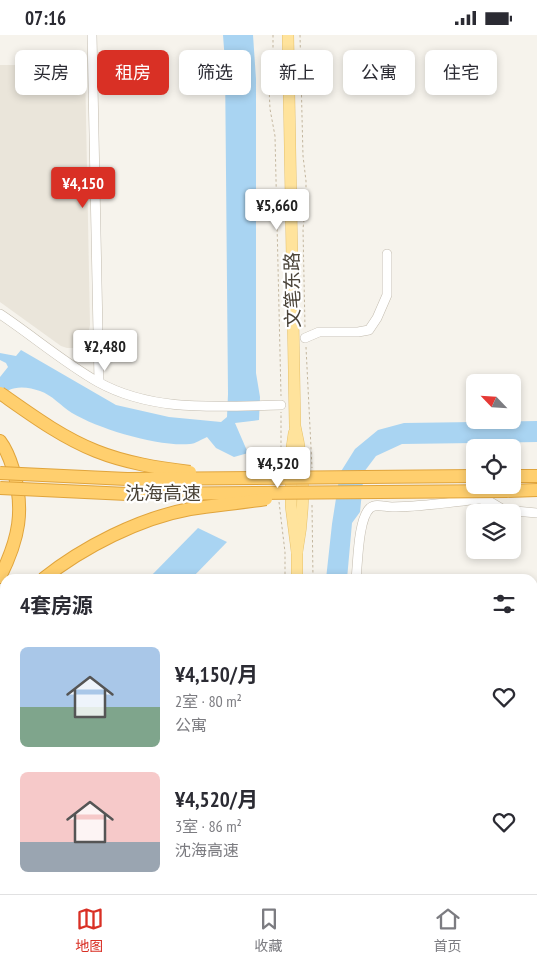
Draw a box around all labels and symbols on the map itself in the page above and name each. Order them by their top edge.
pin: ¥4,150 [42,167,124,209]
pin: ¥5,660 [236,189,318,231]
street label: 文笔东路 [279,252,305,328]
pin: ¥2,480 [64,329,146,372]
north arrow [466,374,521,429]
pin: ¥4,520 [237,447,319,489]
street label: 沈海高速 [125,481,201,505]

